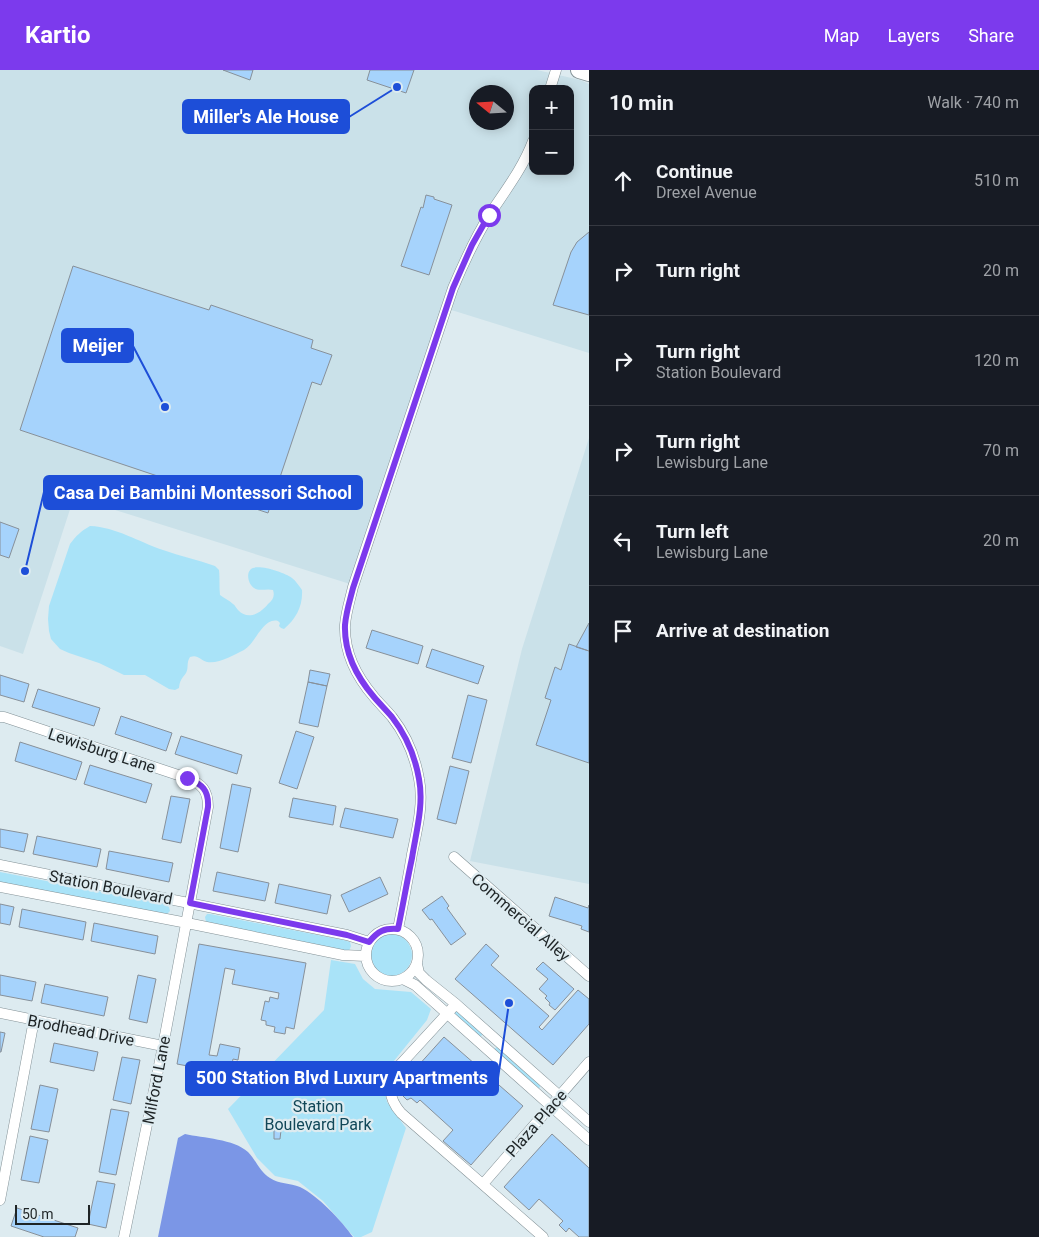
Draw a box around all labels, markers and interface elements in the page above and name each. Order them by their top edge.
text: Kartio [25,21,91,49]
text: Map [824,25,859,46]
text: Layers [887,25,940,46]
text: Share [968,25,1014,46]
north arrow [469,85,514,130]
map controls [529,85,574,175]
button: + [529,85,574,130]
text: 10 min [609,91,674,115]
text: Walk · 740 m [927,93,1019,112]
callout: Miller's Ale House [183,100,349,133]
text: Miller's Ale House [193,106,339,127]
button: − [529,130,574,175]
text: Continue [656,160,733,183]
icon: ahead [609,167,637,195]
text: 510 m [974,171,1019,190]
text: Drexel Avenue [656,183,757,202]
route start [478,204,501,227]
icon: right [609,257,637,285]
text: Turn right [656,259,740,282]
text: 20 m [983,261,1019,280]
callout: Meijer [62,329,133,362]
text: Meijer [72,335,124,356]
text: Turn right [656,340,740,363]
icon: right [609,347,637,375]
text: 120 m [974,351,1019,370]
text: Station Boulevard [656,363,781,382]
text: Turn right [656,430,740,453]
icon: right [609,437,637,465]
text: 70 m [983,441,1019,460]
text: Lewisburg Lane [656,453,768,472]
callout: Casa Dei Bambini Montessori School [44,476,362,509]
text: Casa Dei Bambini Montessori School [54,482,352,503]
text: Turn left [656,520,729,543]
icon: left [609,527,637,555]
text: 20 m [983,531,1019,550]
text: Lewisburg Lane [656,543,768,562]
icon: arrive [609,617,637,645]
text: Arrive at destination [656,619,829,642]
street label: Lewisburg Lane [46,724,158,777]
route end [176,767,199,790]
street label: Station Boulevard [48,866,174,909]
street label: Commercial Alley [468,869,574,966]
street label: Brodhead Drive [26,1011,136,1050]
street label: Milford Lane [139,1034,174,1126]
callout: 500 Station Blvd Luxury Apartments [186,1062,498,1095]
text: 500 Station Blvd Luxury Apartments [196,1067,488,1088]
street label: Plaza Place [502,1086,571,1161]
park label: Station Boulevard Park [264,1097,372,1134]
scale bar [15,1202,90,1225]
text: 50 m [22,1206,54,1222]

